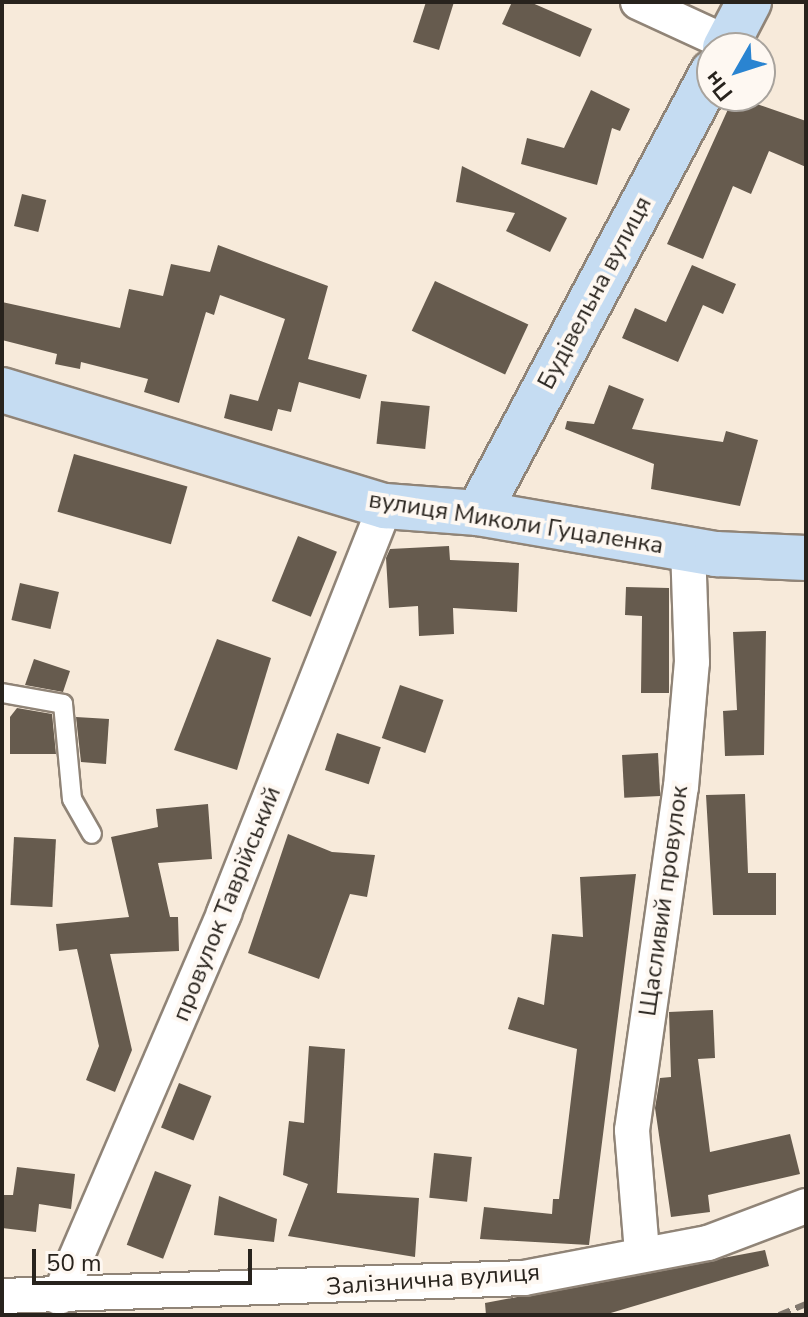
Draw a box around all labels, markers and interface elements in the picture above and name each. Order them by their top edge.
north arrow [696,32,776,112]
text: Пн [698,65,740,107]
street label: Будівельна вулиця [532,192,658,394]
street label: вулиця Миколи Гуцаленка [367,485,665,561]
street label: провулок Таврійський [167,782,287,1026]
street label: Щасливий провулок [634,784,694,1018]
scale bar [36,1233,256,1283]
text: 50 m [46,1247,102,1279]
street label: Залізнична вулиця [325,1258,541,1302]

